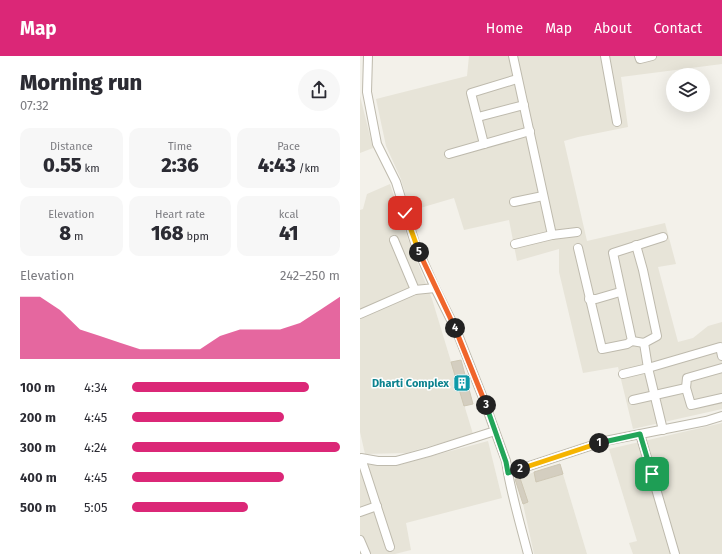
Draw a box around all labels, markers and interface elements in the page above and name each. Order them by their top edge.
text: Map [20,17,57,40]
text: Home [486,20,523,37]
text: Map [545,20,572,37]
text: About [594,20,632,37]
text: Contact [654,20,702,37]
map controls [666,68,710,112]
button: layers [666,68,710,112]
text: Morning run [20,69,142,96]
button: share [298,69,340,111]
text: 07:32 [20,98,49,113]
text: Distance [50,140,93,153]
text: Time [168,140,192,153]
text: Pace [277,140,300,153]
text: 0.55 [43,153,82,177]
text: 2:36 [161,153,199,177]
text: 4:43 [258,153,296,177]
text: km [82,162,100,175]
text: /km [296,162,319,175]
pin [388,196,422,230]
icon: check [394,202,416,224]
text: Elevation [48,208,94,221]
text: Heart rate [155,208,205,221]
text: kcal [279,208,299,221]
text: 8 [59,221,71,245]
text: 168 [151,221,184,245]
text: 41 [279,221,298,245]
text: m [71,230,83,243]
text: bpm [184,230,209,243]
pin: 5 [409,242,429,262]
text: 5 [416,245,422,258]
text: Elevation [20,268,74,283]
text: 242–250 m [280,268,340,283]
pin: 4 [445,318,465,338]
text: 4 [452,321,458,334]
building icon: Dharti Complex [452,373,472,393]
place label: Dharti Complex [372,377,449,390]
text: 100 m [20,380,55,395]
text: 4:34 [84,380,108,395]
pin: 3 [476,395,496,415]
text: 3 [483,398,489,411]
text: 200 m [20,410,56,425]
text: 4:45 [84,410,107,425]
pin: 1 [589,433,609,453]
text: 1 [596,436,602,449]
text: 300 m [20,440,56,455]
text: 4:24 [84,440,107,455]
pin [635,457,669,491]
pin: 2 [510,459,530,479]
text: 2 [517,462,523,475]
icon: arrive [641,463,663,485]
text: 400 m [20,470,57,485]
text: 4:45 [84,470,107,485]
text: 500 m [20,500,56,515]
text: 5:05 [84,500,107,515]

